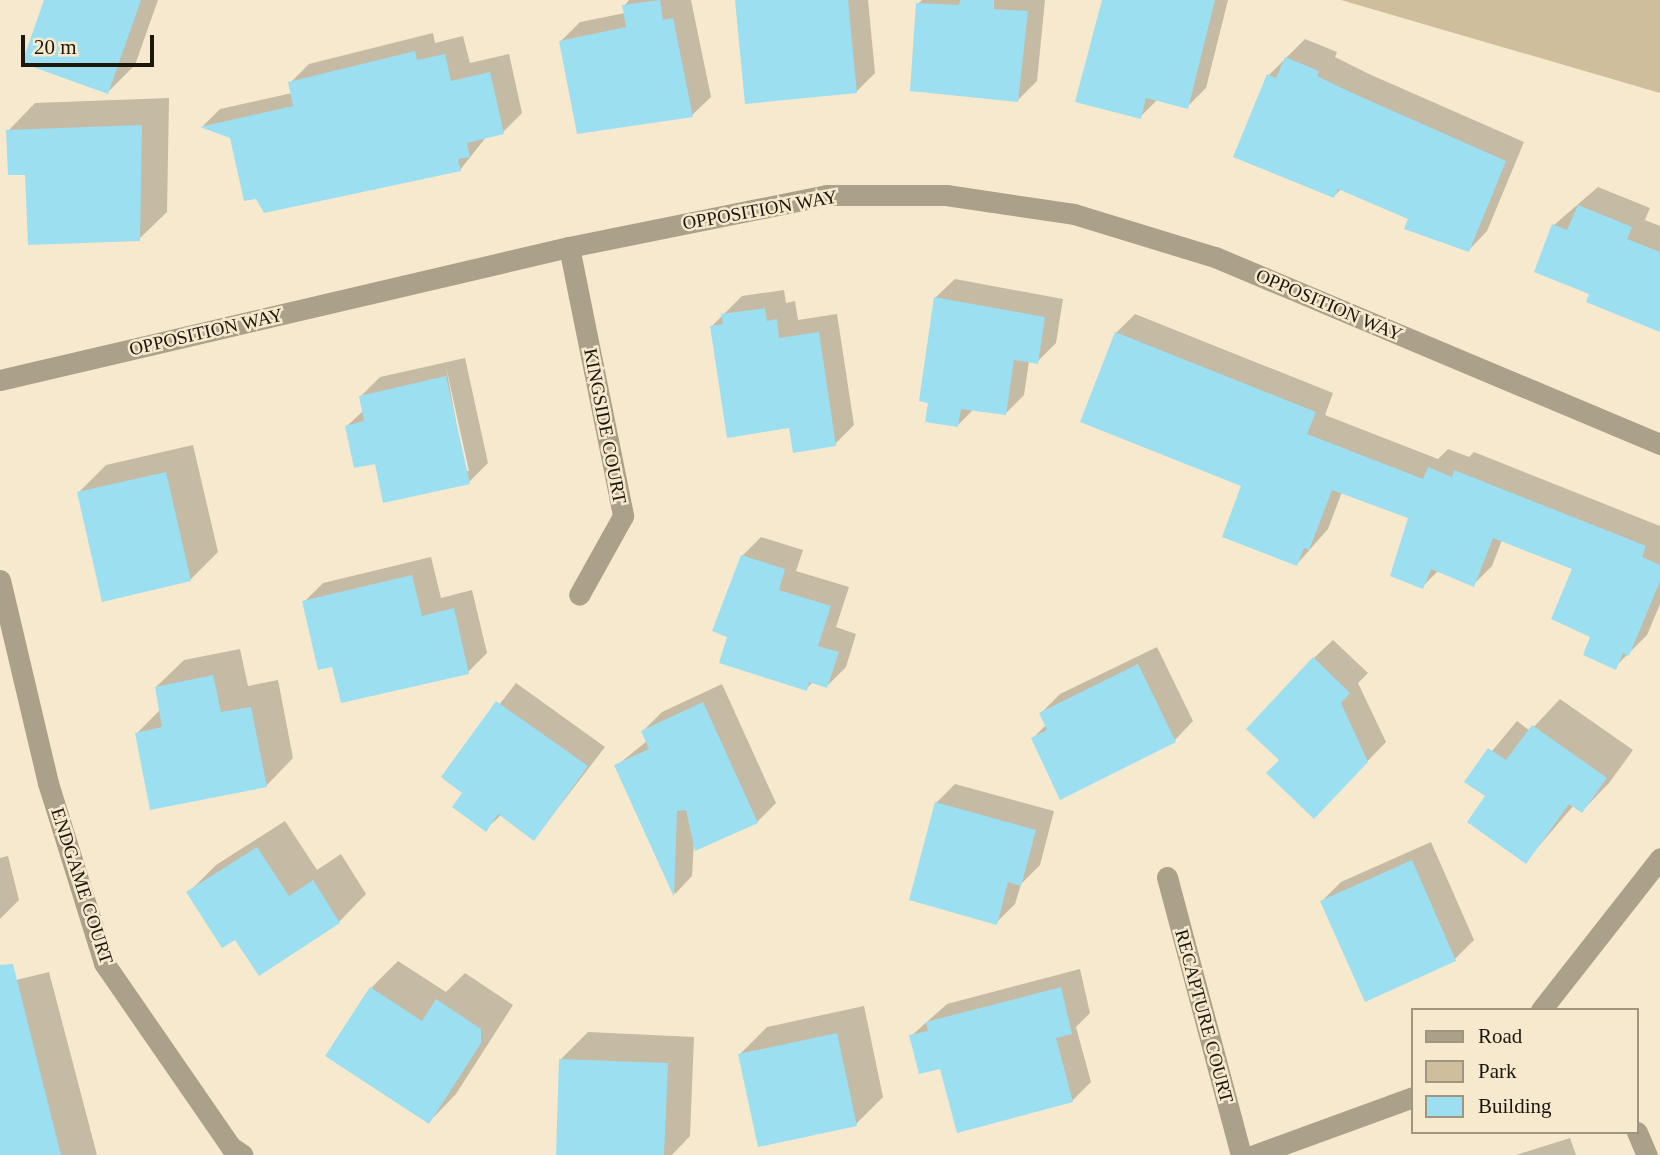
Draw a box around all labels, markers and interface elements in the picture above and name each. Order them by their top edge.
scale bar [24,21,158,65]
text: 20 m [34,35,77,59]
street label: OPPOSITION WAY [681,185,839,235]
street label: OPPOSITION WAY [1252,264,1406,346]
street label: OPPOSITION WAY [127,303,285,361]
street label: KINGSIDE COURT [579,346,631,506]
street label: ENDGAME COURT [46,805,118,967]
street label: RECAPTURE COURT [1170,927,1238,1105]
legend [1412,1008,1639,1134]
text: Road [1478,1024,1522,1048]
text: Park [1478,1059,1517,1083]
text: Building [1478,1094,1552,1118]

